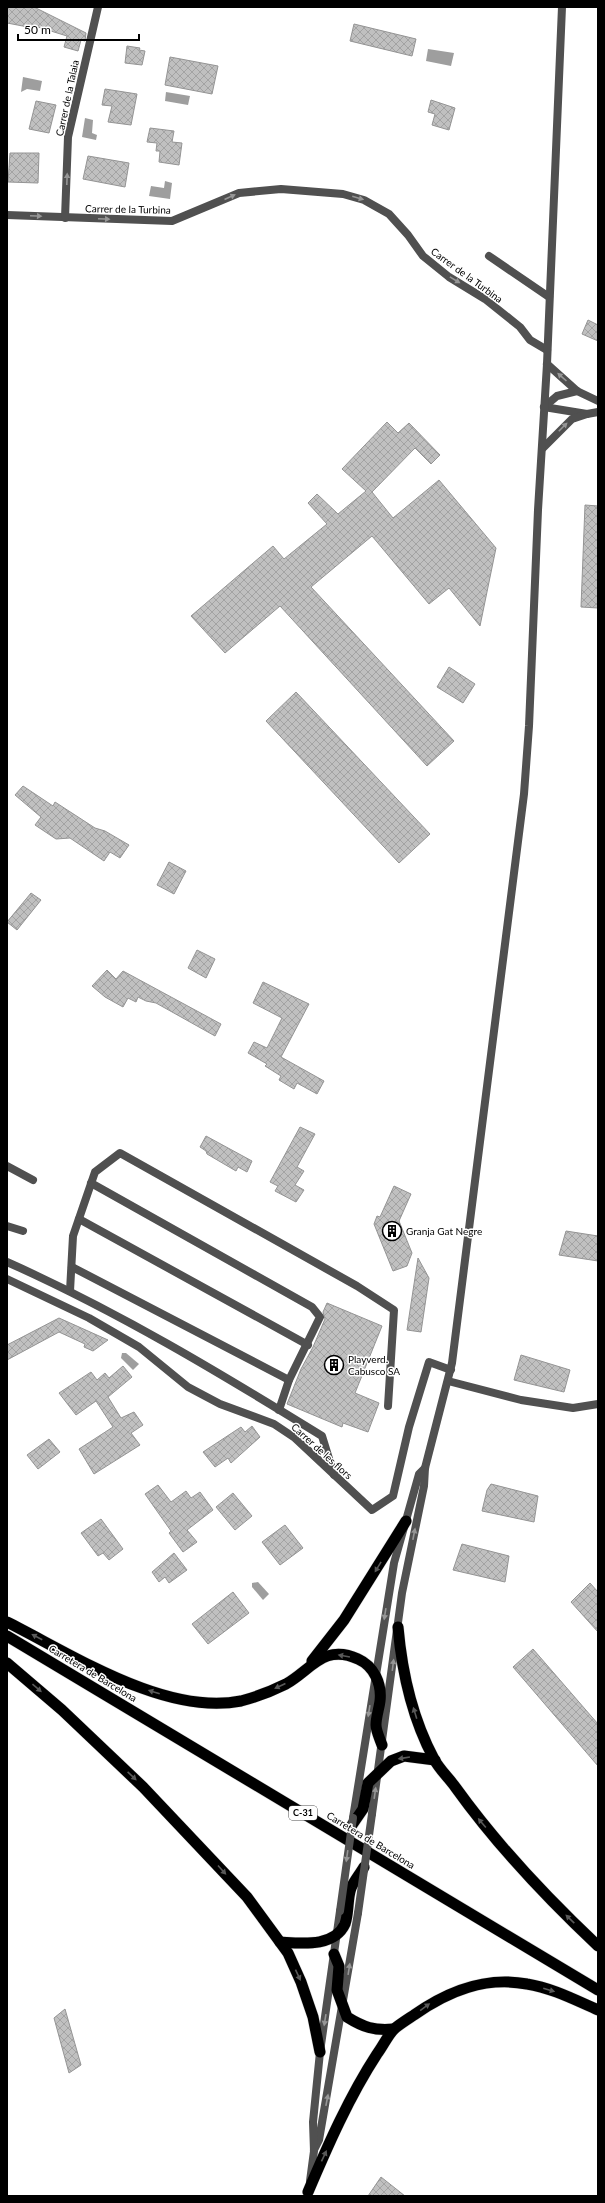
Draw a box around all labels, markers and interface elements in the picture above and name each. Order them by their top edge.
scale bar [18,16,139,42]
text: 50 m [24,22,51,37]
street label: Carrer de la Talaia [53,59,81,137]
one-way arrow [63,173,70,185]
one-way arrow [224,194,235,200]
one-way arrow [352,195,364,201]
street label: Carrer de la Turbina [85,202,171,216]
one-way arrow [30,213,42,220]
one-way arrow [98,216,111,222]
street label: Carrer de la Turbina [429,245,505,305]
one-way arrow [449,277,461,284]
one-way arrow [558,373,567,382]
one-way arrow [558,423,568,432]
building icon: Granja Gat Negre [381,1220,403,1242]
place label: Granja Gat Negre [406,1225,482,1237]
place label: Playverd. Cabusco SA [348,1353,400,1377]
building icon: Playverd. Cabusco SA [323,1354,345,1376]
street label: Carrer de les flors [289,1421,355,1481]
one-way arrow [411,1528,417,1540]
one-way arrow [375,1561,382,1573]
one-way arrow [382,1608,388,1620]
one-way arrow [31,1634,42,1640]
street label: Carretera de Barcelona [47,1642,139,1704]
one-way arrow [338,1653,351,1659]
one-way arrow [390,1659,396,1671]
one-way arrow [32,1683,42,1692]
one-way arrow [274,1683,285,1690]
one-way arrow [148,1689,160,1695]
one-way arrow [366,1705,372,1717]
one-way arrow [412,1707,418,1719]
one-way arrow [398,1755,410,1761]
one-way arrow [127,1771,137,1781]
one-way arrow [372,1787,378,1800]
road number: C-31 [289,1806,317,1820]
street label: Carretera de Barcelona [325,1809,417,1871]
one-way arrow [478,1818,487,1828]
one-way arrow [344,1850,350,1862]
one-way arrow [217,1865,227,1875]
one-way arrow [565,1915,575,1924]
one-way arrow [346,1962,352,1975]
one-way arrow [295,1969,301,1980]
one-way arrow [543,1987,555,1993]
one-way arrow [420,2003,431,2011]
one-way arrow [322,2014,328,2026]
one-way arrow [324,2094,330,2106]
one-way arrow [321,2151,327,2162]

